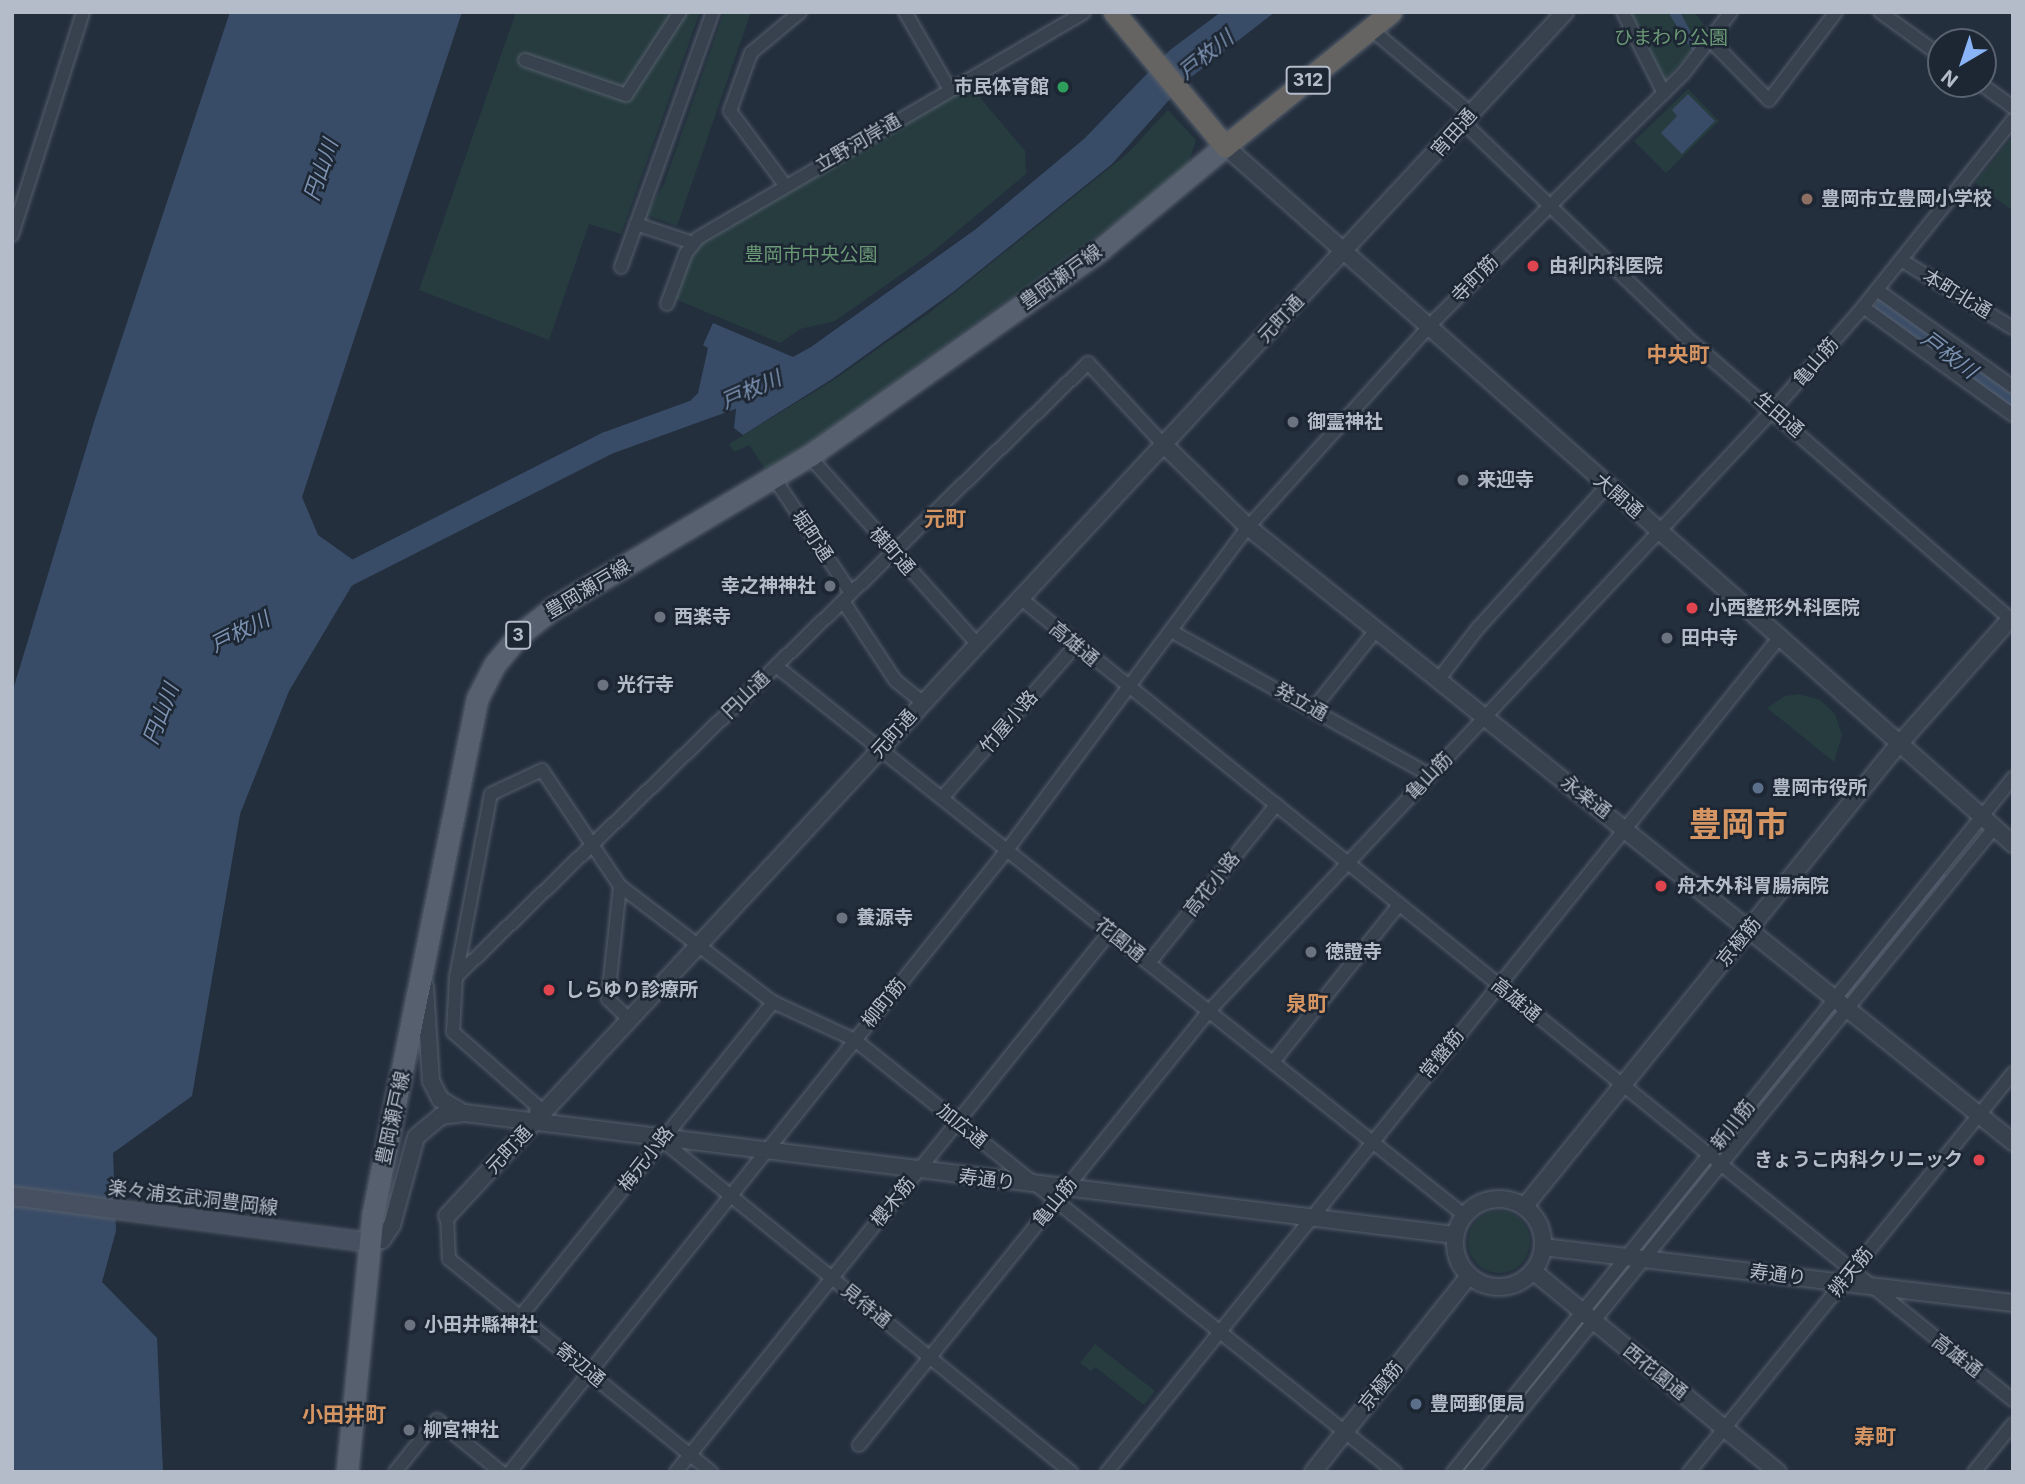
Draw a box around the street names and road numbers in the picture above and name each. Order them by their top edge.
road number: 312 [1285,66,1331,94]
street label: 宵田通 [1426,104,1482,162]
street label: 立野河岸通 [811,109,905,177]
street label: 豊岡瀬戸線 [1016,240,1106,314]
street label: 寺町筋 [1447,251,1503,307]
street label: 本町北通 [1919,265,1995,323]
street label: 元町通 [1253,290,1309,348]
street label: 亀山筋 [1789,333,1843,391]
street label: 生田通 [1750,388,1808,442]
street label: 大開通 [1589,469,1647,523]
street label: 堀町通 [787,506,837,566]
street label: 横町通 [864,522,920,580]
street label: 豊岡瀬戸線 [541,555,635,623]
street label: 高雄通 [1045,617,1103,671]
road number: 3 [504,620,532,650]
street label: 円山通 [718,667,774,723]
street label: 発立通 [1271,678,1331,726]
street label: 竹屋小路 [975,686,1043,758]
street label: 元町通 [866,705,922,763]
street label: 亀山筋 [1401,748,1457,804]
street label: 永楽通 [1557,770,1615,824]
street label: 高花小路 [1179,847,1245,921]
street label: 花園通 [1091,913,1149,967]
street label: 京極筋 [1712,913,1766,971]
street label: 高雄通 [1487,973,1545,1027]
street label: 柳町筋 [857,974,911,1032]
street label: 常盤筋 [1415,1025,1469,1083]
street label: 豊岡瀬戸線 [372,1069,414,1167]
street label: 新川筋 [1706,1096,1760,1154]
street label: 加広通 [933,1099,991,1153]
street label: 元町通 [481,1121,537,1179]
street label: 梅元小路 [614,1122,678,1196]
street label: 寿通り [957,1165,1017,1195]
street label: 櫻木筋 [866,1173,920,1231]
street label: 亀山筋 [1028,1173,1082,1231]
street label: 楽々浦玄武洞豊岡線 [107,1176,279,1220]
street label: 辨天筋 [1824,1243,1878,1301]
street label: 寿通り [1748,1260,1808,1290]
street label: 見待通 [837,1279,895,1333]
street label: 高雄通 [1928,1329,1986,1383]
street label: 寄辺通 [551,1338,609,1392]
street label: 西花園通 [1618,1339,1692,1405]
street label: 京極筋 [1354,1357,1408,1415]

